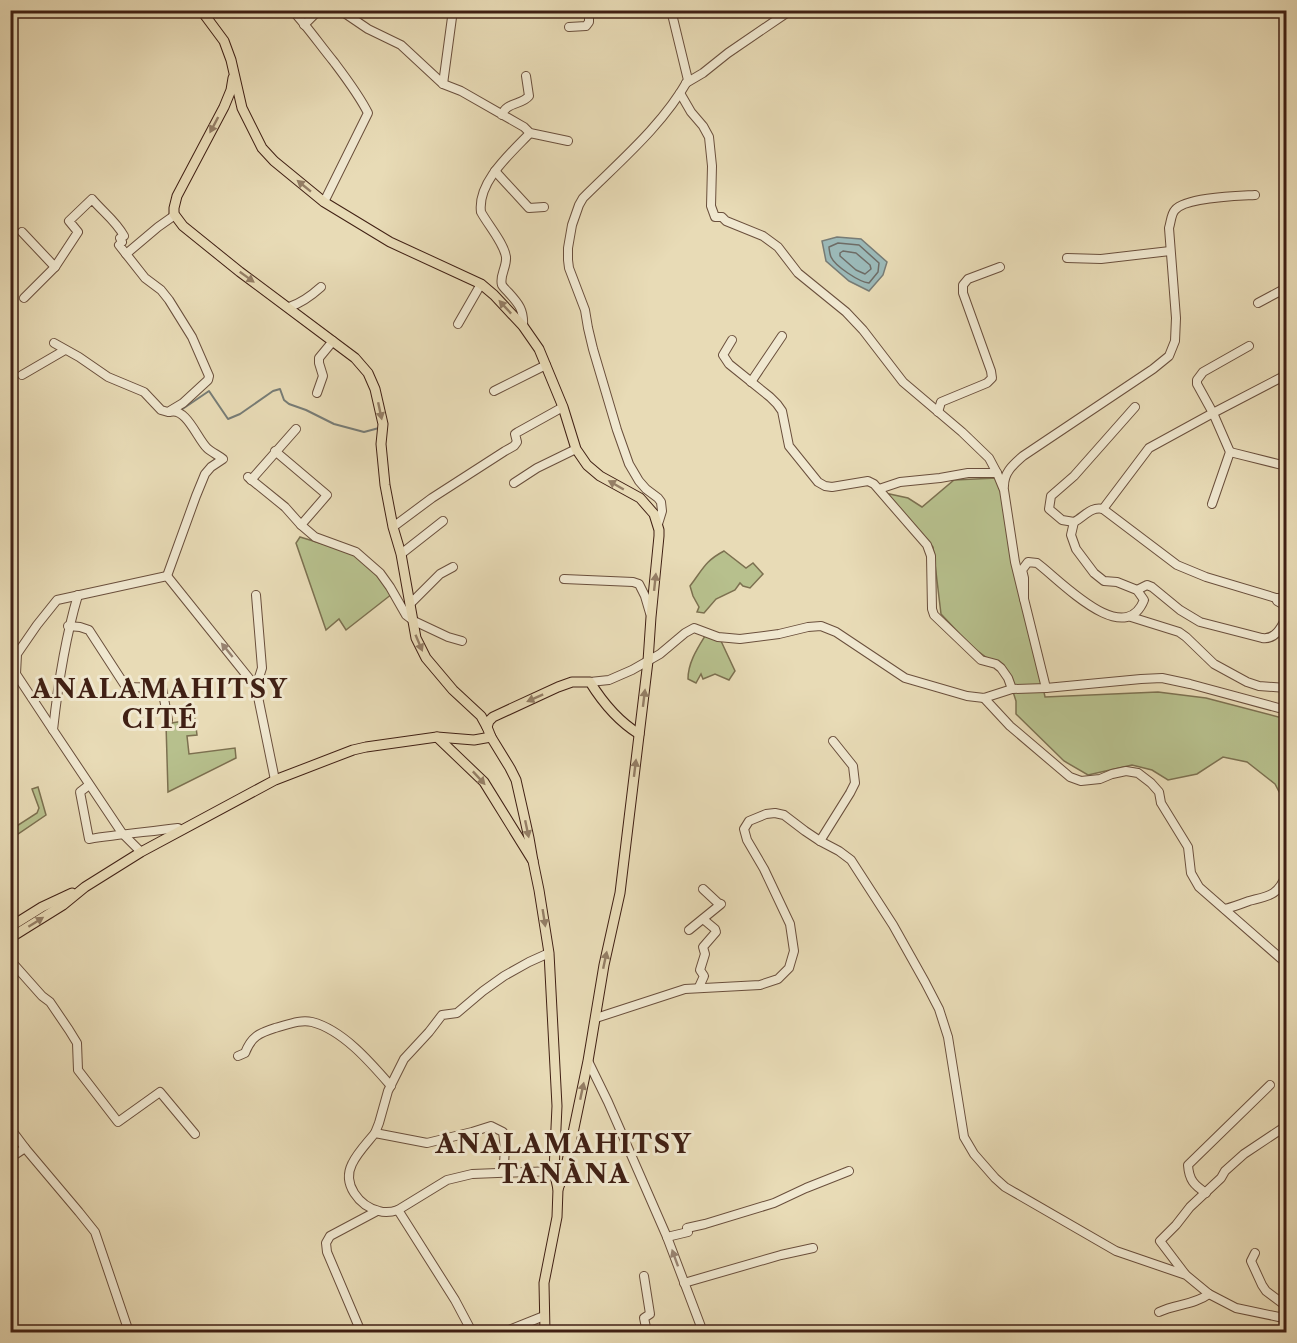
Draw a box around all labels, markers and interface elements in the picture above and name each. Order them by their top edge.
one-way arrow [209,117,219,134]
one-way arrow [296,180,311,192]
one-way arrow [238,271,254,283]
one-way arrow [499,300,513,314]
one-way arrow [376,401,385,420]
one-way arrow [607,480,624,490]
one-way arrow [650,572,659,591]
one-way arrow [414,634,424,652]
one-way arrow [220,642,233,658]
district label: ANALAMAHITSY CITÉ [31,673,288,735]
one-way arrow [639,688,649,707]
one-way arrow [526,693,544,703]
one-way arrow [631,758,640,777]
one-way arrow [472,771,486,786]
one-way arrow [523,820,533,838]
one-way arrow [539,909,548,928]
one-way arrow [28,917,44,928]
one-way arrow [601,951,610,970]
one-way arrow [577,1082,587,1100]
district label: ANALAMAHITSY TANÀNA [435,1128,692,1190]
one-way arrow [670,1249,680,1267]

